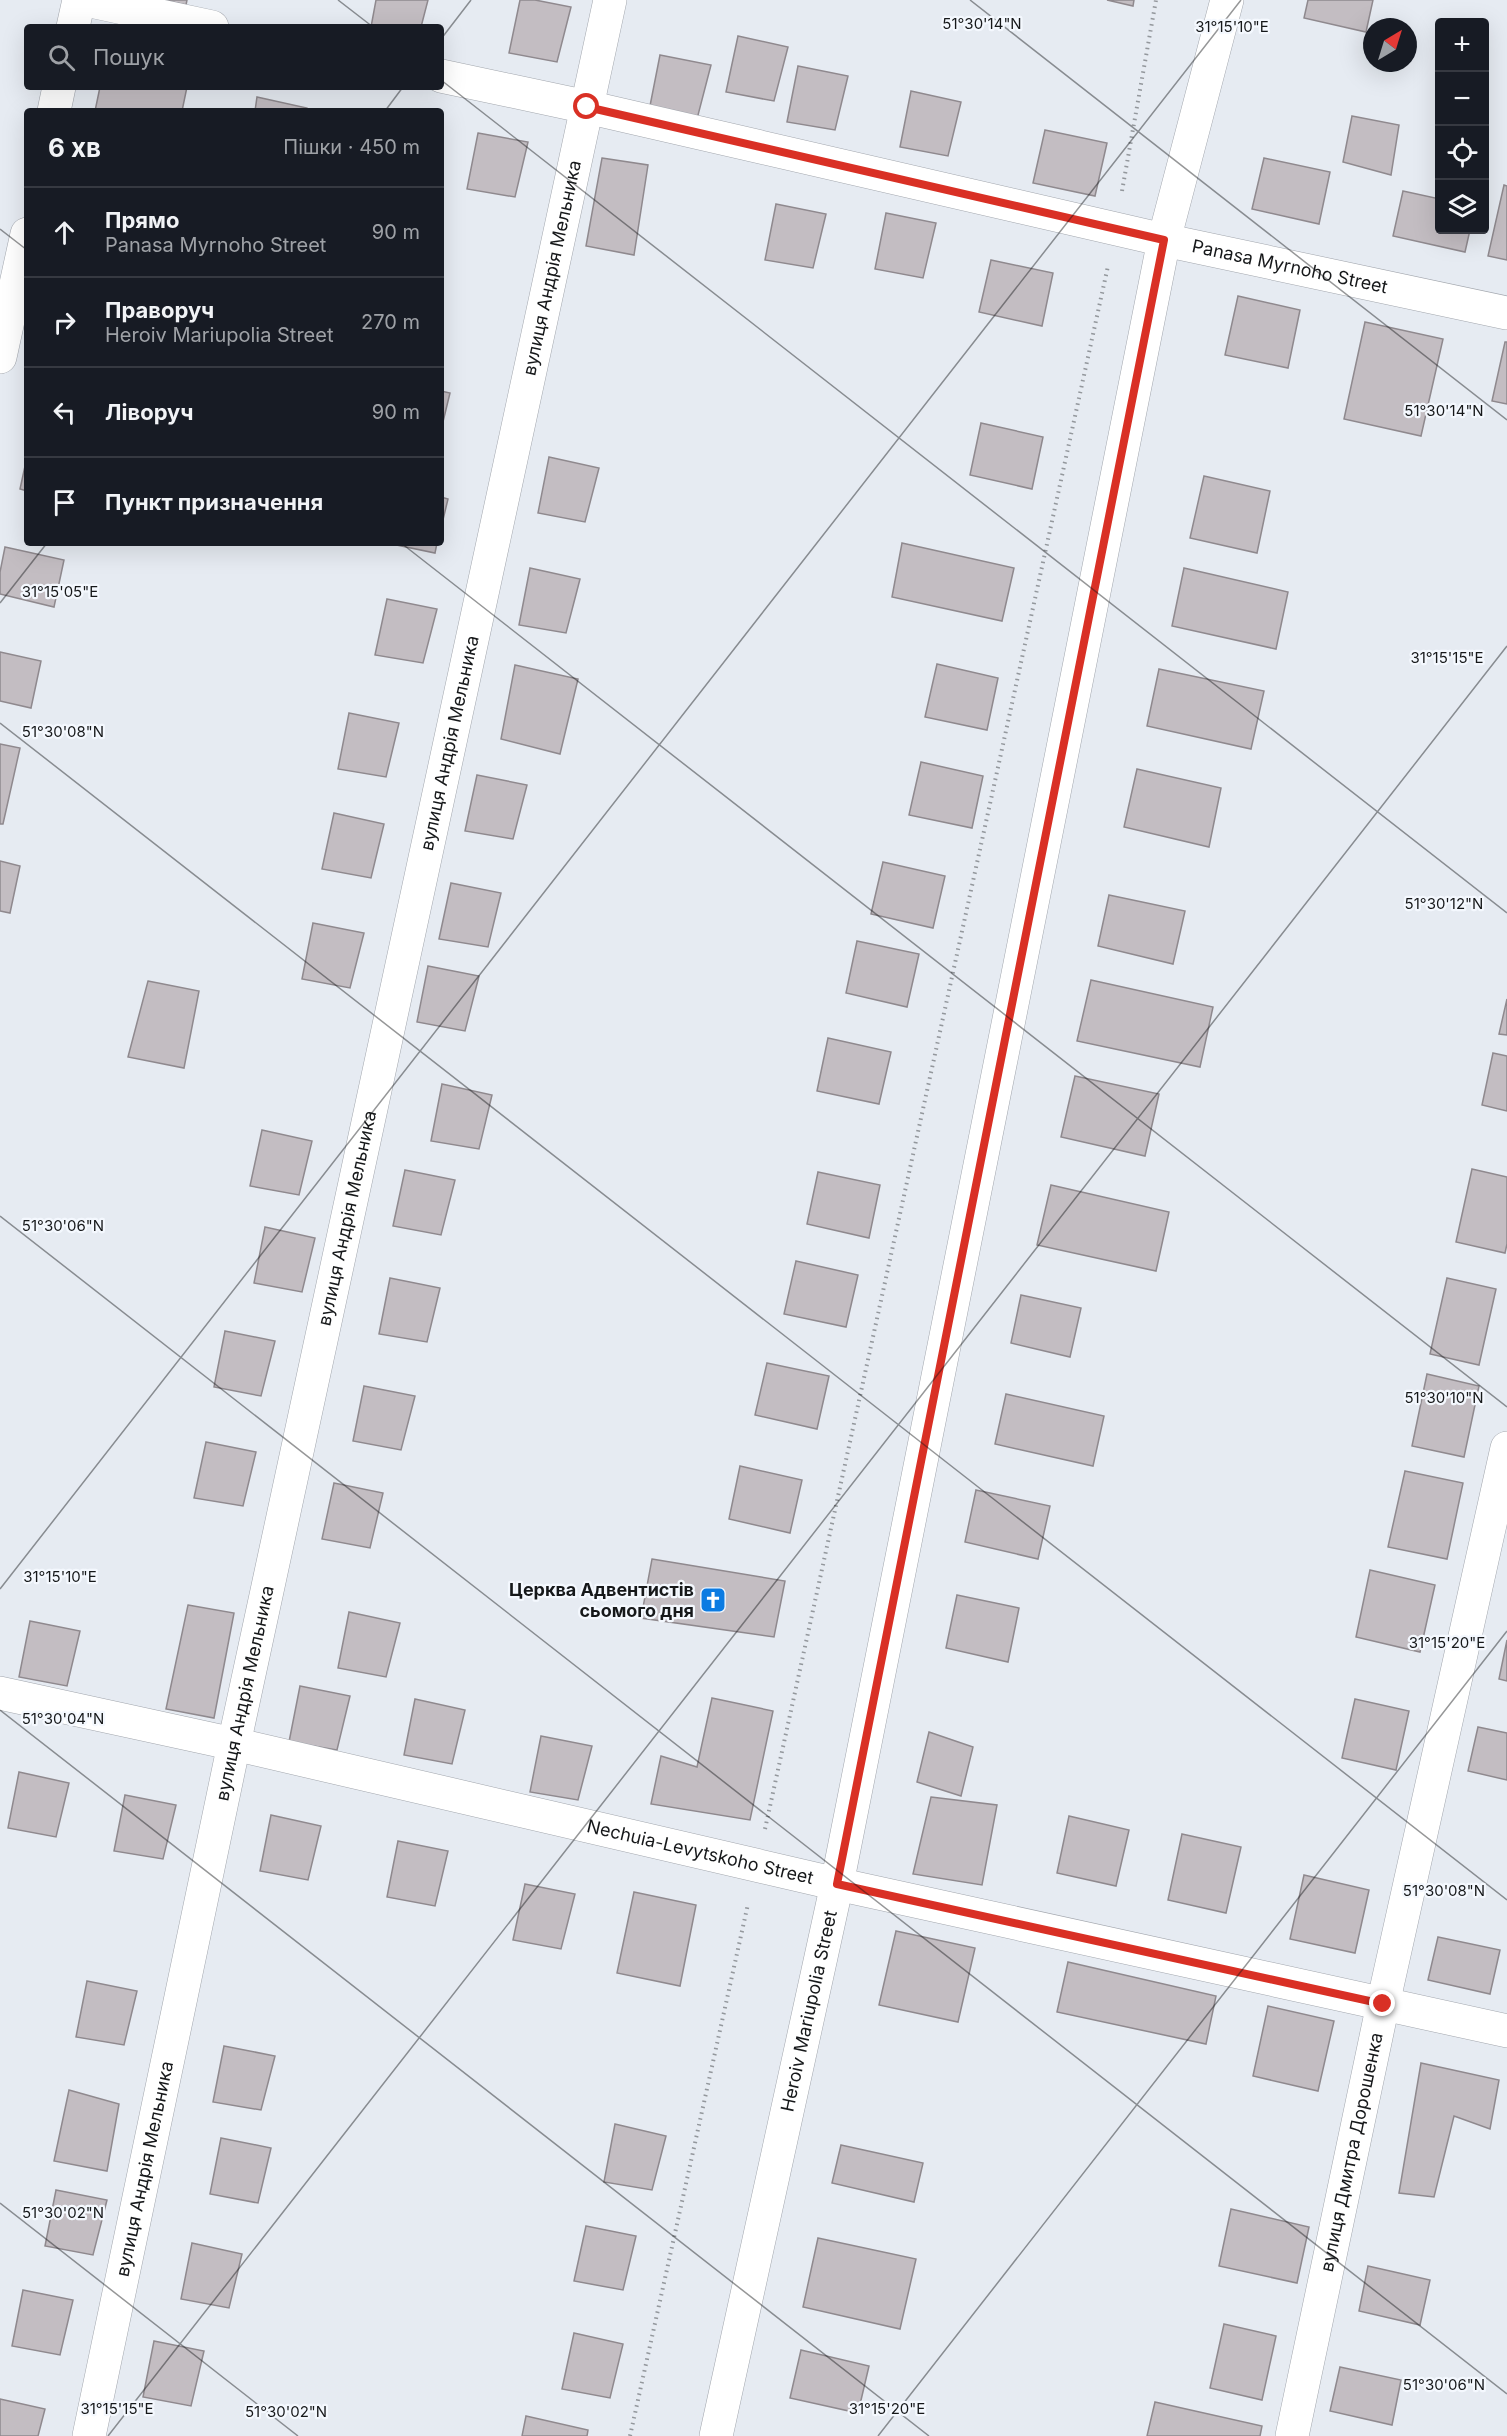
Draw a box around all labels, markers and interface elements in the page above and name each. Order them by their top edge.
text: 51°30'14"N [942,14,1022,33]
text: 31°15'10"E [1195,17,1269,36]
north arrow [1363,18,1417,72]
map controls [1435,18,1489,234]
button: + [1435,18,1489,72]
search box [24,24,444,90]
icon: search [45,41,78,74]
text: Пошук [93,44,165,70]
button: − [1435,72,1489,126]
route start [573,93,599,119]
button: locate [1435,126,1489,180]
text: 6 хв [48,132,101,163]
text: Пішки · 450 m [283,135,420,159]
street label: вулиця Андрія Мельника [518,158,585,377]
button: layers [1435,180,1489,234]
text: Прямо [105,207,179,233]
icon: ahead [48,216,81,249]
text: 90 m [372,220,420,244]
text: Panasa Myrnoho Street [105,233,326,257]
street label: Panasa Myrnoho Street [1190,235,1390,297]
text: Праворуч [105,297,214,323]
icon: right [48,306,81,339]
text: 270 m [361,310,420,334]
text: Heroiv Mariupolia Street [105,323,333,347]
icon: left [48,396,81,429]
text: Ліворуч [105,399,193,425]
text: 90 m [372,400,420,424]
text: 51°30'14"N [1404,401,1484,420]
icon: arrive [48,486,81,519]
text: Пункт призначення [105,489,323,515]
text: 31°15'05"E [22,582,98,601]
street label: вулиця Андрія Мельника [416,633,483,852]
text: 31°15'15"E [1410,648,1484,667]
text: 51°30'08"N [22,722,104,741]
text: 51°30'12"N [1405,894,1483,913]
street label: вулиця Андрія Мельника [313,1109,380,1328]
text: 51°30'06"N [22,1216,104,1235]
text: 51°30'10"N [1404,1388,1484,1407]
text: 31°15'10"E [23,1567,97,1586]
place label: Церква Адвентистів сьомого дня [509,1579,694,1621]
street label: вулиця Андрія Мельника [211,1584,278,1803]
church icon: Церква Адвентистів сьомого дня [698,1585,728,1615]
text: 31°15'20"E [1409,1633,1485,1652]
text: 51°30'04"N [22,1709,104,1728]
street label: Nechuia-Levytskoho Street [585,1815,816,1888]
text: 51°30'08"N [1403,1881,1485,1900]
street label: Heroiv Mariupolia Street [776,1908,841,2114]
route end [1369,1990,1395,2016]
street label: вулиця Дмитра Дорошенка [1316,2031,1387,2274]
street label: вулиця Андрія Мельника [112,2059,177,2278]
text: 51°30'02"N [22,2203,104,2222]
text: 51°30'06"N [1403,2375,1485,2394]
text: 31°15'15"E [80,2399,154,2418]
text: 31°15'20"E [849,2399,925,2418]
text: 51°30'02"N [245,2402,327,2421]

